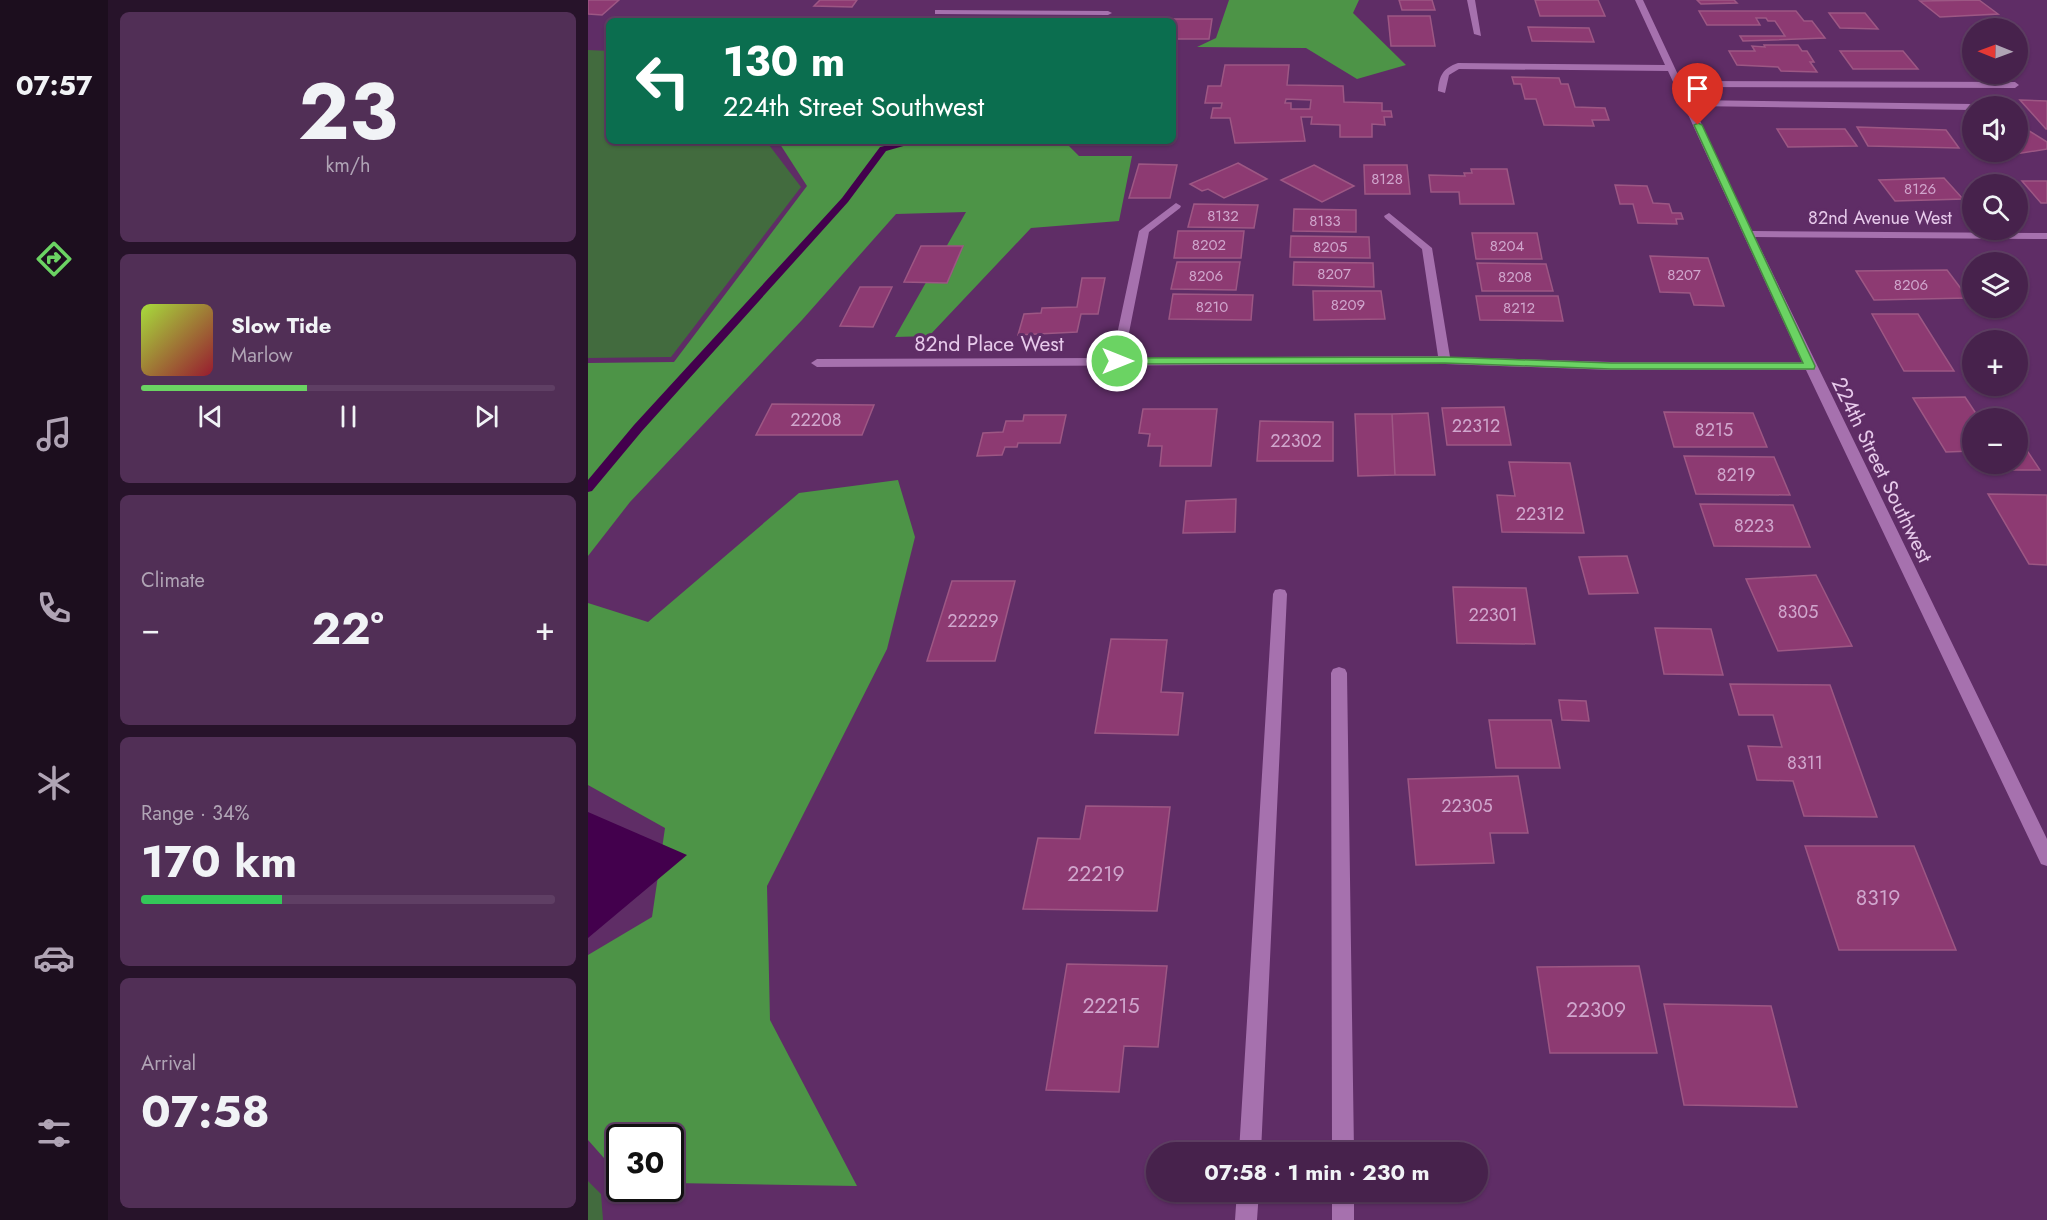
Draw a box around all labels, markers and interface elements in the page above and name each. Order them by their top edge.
north arrow [1962,18,2028,84]
map controls [1962,18,2028,474]
text: 130 m [723,31,845,92]
icon: left [624,42,702,120]
text: 23 [298,56,398,168]
pin [1672,63,1723,125]
text: 07:57 [16,66,92,105]
icon: arrive [1681,72,1714,105]
text: 224th Street Southwest [723,87,984,126]
button: sound [1962,96,2028,162]
text: km/h [325,151,371,180]
house number: 8128 [1371,168,1403,190]
button: search [1962,174,2028,240]
house number: 8126 [1904,178,1936,200]
house number: 8132 [1207,205,1239,227]
street label: 82nd Avenue West [1808,205,1953,231]
house number: 8133 [1309,210,1341,232]
house number: 8202 [1192,234,1226,256]
house number: 8204 [1490,235,1524,257]
house number: 8205 [1313,236,1347,258]
icon: directions [33,238,75,280]
button: layers [1962,252,2028,318]
house number: 8207 [1317,263,1351,285]
house number: 8207 [1667,264,1701,286]
house number: 8206 [1189,265,1223,287]
house number: 8208 [1498,266,1532,288]
house number: 8206 [1894,274,1928,296]
house number: 8209 [1331,294,1365,316]
house number: 8210 [1196,296,1228,318]
house number: 8212 [1503,297,1535,319]
text: Slow Tide [231,309,331,341]
street label: 82nd Place West [914,329,1064,359]
position arrow [1085,329,1149,393]
button: + [1962,330,2028,396]
text: Marlow [231,341,293,370]
street label: 224th Street Southwest [1824,372,1940,568]
icon: previous [194,400,227,433]
icon: pause [332,400,365,433]
icon: next [470,400,503,433]
house number: 22208 [790,407,842,433]
button: − [1962,408,2028,474]
icon: music [33,413,75,455]
house number: 22312 [1452,413,1500,439]
house number: 8215 [1695,417,1733,443]
house number: 22302 [1270,428,1322,454]
house number: 8219 [1717,462,1755,488]
house number: 22312 [1516,501,1564,527]
house number: 8223 [1734,513,1774,539]
text: Climate [141,566,205,595]
icon: phone [33,587,75,629]
text: 22° [311,596,384,661]
house number: 8305 [1778,599,1818,625]
house number: 22301 [1468,602,1518,628]
text: − [141,605,160,652]
text: + [535,605,555,652]
house number: 22229 [947,608,999,634]
house number: 8311 [1787,750,1823,776]
icon: climate [33,762,75,804]
house number: 22305 [1441,793,1493,819]
text: Range · 34% [141,799,250,828]
text: 170 km [141,829,297,894]
house number: 22219 [1067,859,1125,889]
house number: 8319 [1856,883,1900,913]
icon: car [33,937,75,979]
house number: 22215 [1082,991,1140,1021]
house number: 22309 [1566,995,1626,1025]
text: Arrival [141,1049,196,1078]
text: 07:58 [141,1079,270,1144]
icon: filters [33,1112,75,1154]
speed limit sign: 30 [606,1124,684,1202]
text: 07:58 · 1 min · 230 m [1204,1156,1430,1188]

